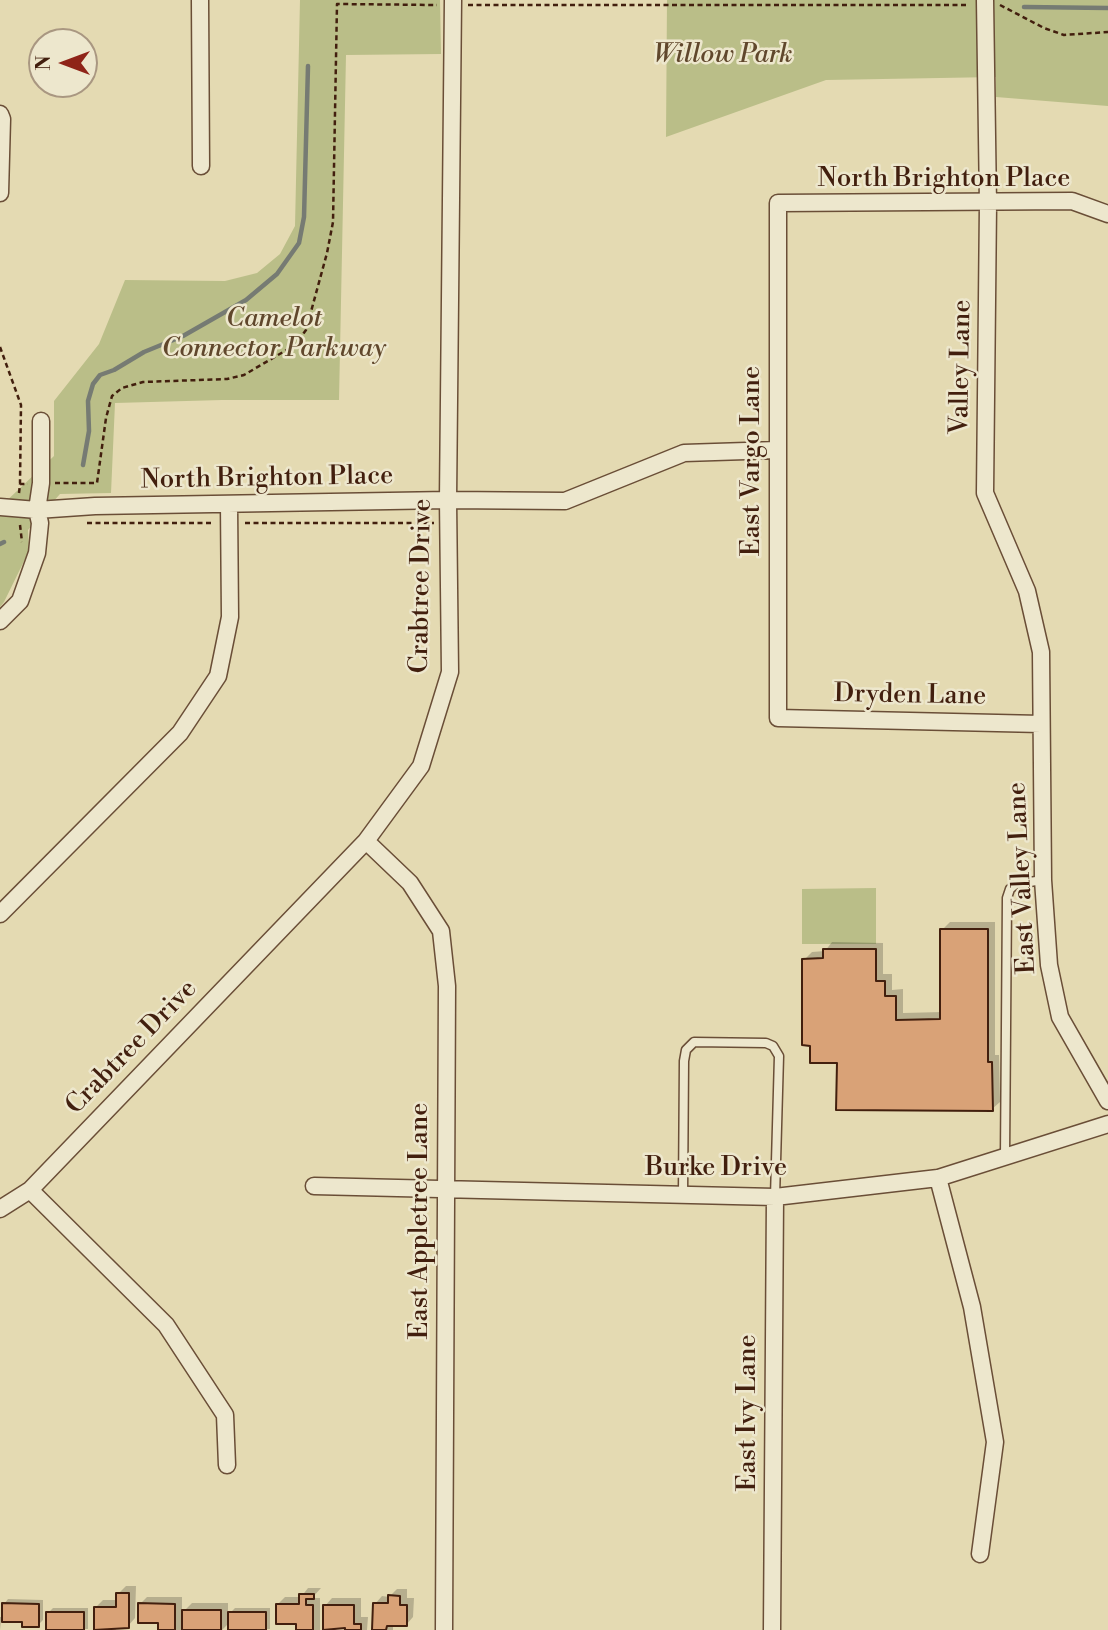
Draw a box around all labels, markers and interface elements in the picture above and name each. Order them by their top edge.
north arrow [28,28,98,98]
park label: Willow Park [653,40,793,72]
text: N [32,55,56,71]
street label: North Brighton Place [818,164,1070,196]
street label: Valley Lane [945,299,979,435]
park label: Camelot Connector Parkway [162,304,386,366]
street label: East Vargo Lane [737,366,769,556]
street label: North Brighton Place [140,461,394,497]
street label: Crabtree Drive [405,498,439,674]
street label: Dryden Lane [834,679,986,713]
street label: East Valley Lane [1002,781,1044,975]
street label: Crabtree Drive [60,974,204,1122]
street label: East Appletree Lane [405,1103,437,1339]
street label: Burke Drive [645,1153,787,1185]
street label: East Ivy Lane [733,1334,765,1492]

